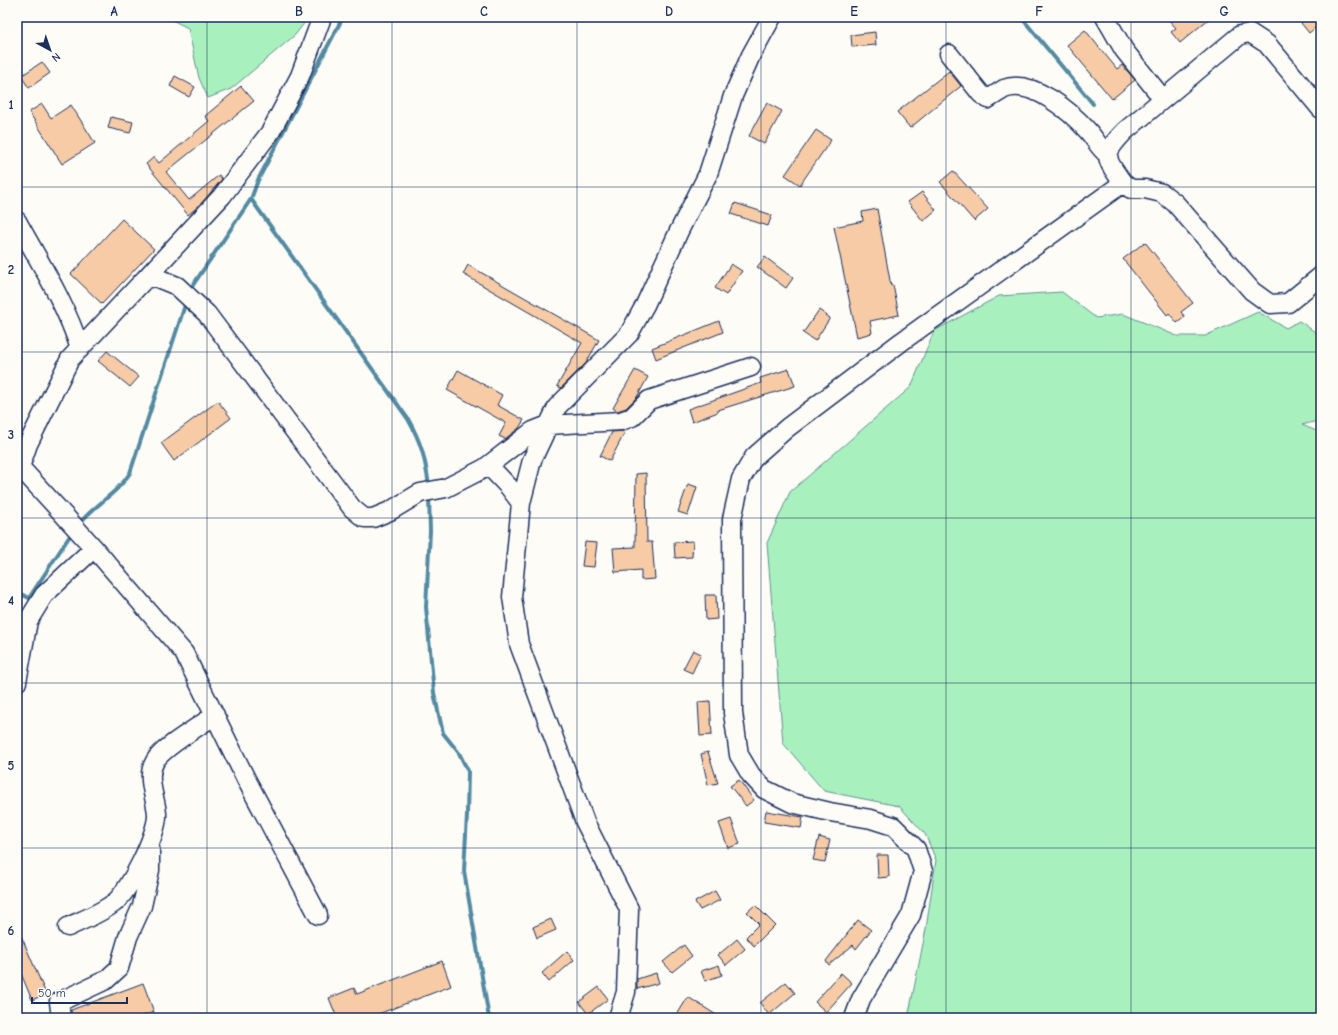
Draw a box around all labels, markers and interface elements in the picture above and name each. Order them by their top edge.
text: A [110,4,118,19]
text: B [295,4,303,19]
text: C [480,4,488,19]
text: D [665,4,673,19]
text: E [850,4,858,19]
text: F [1035,4,1043,19]
text: G [1219,4,1229,19]
north arrow [30,30,70,70]
text: N [49,50,63,65]
text: 1 [8,97,14,112]
text: 2 [8,262,14,277]
text: 3 [8,427,14,442]
text: 4 [8,593,14,608]
text: 5 [8,758,15,773]
text: 6 [8,923,15,938]
scale bar [32,979,127,1005]
text: 50 m [38,986,66,1000]

